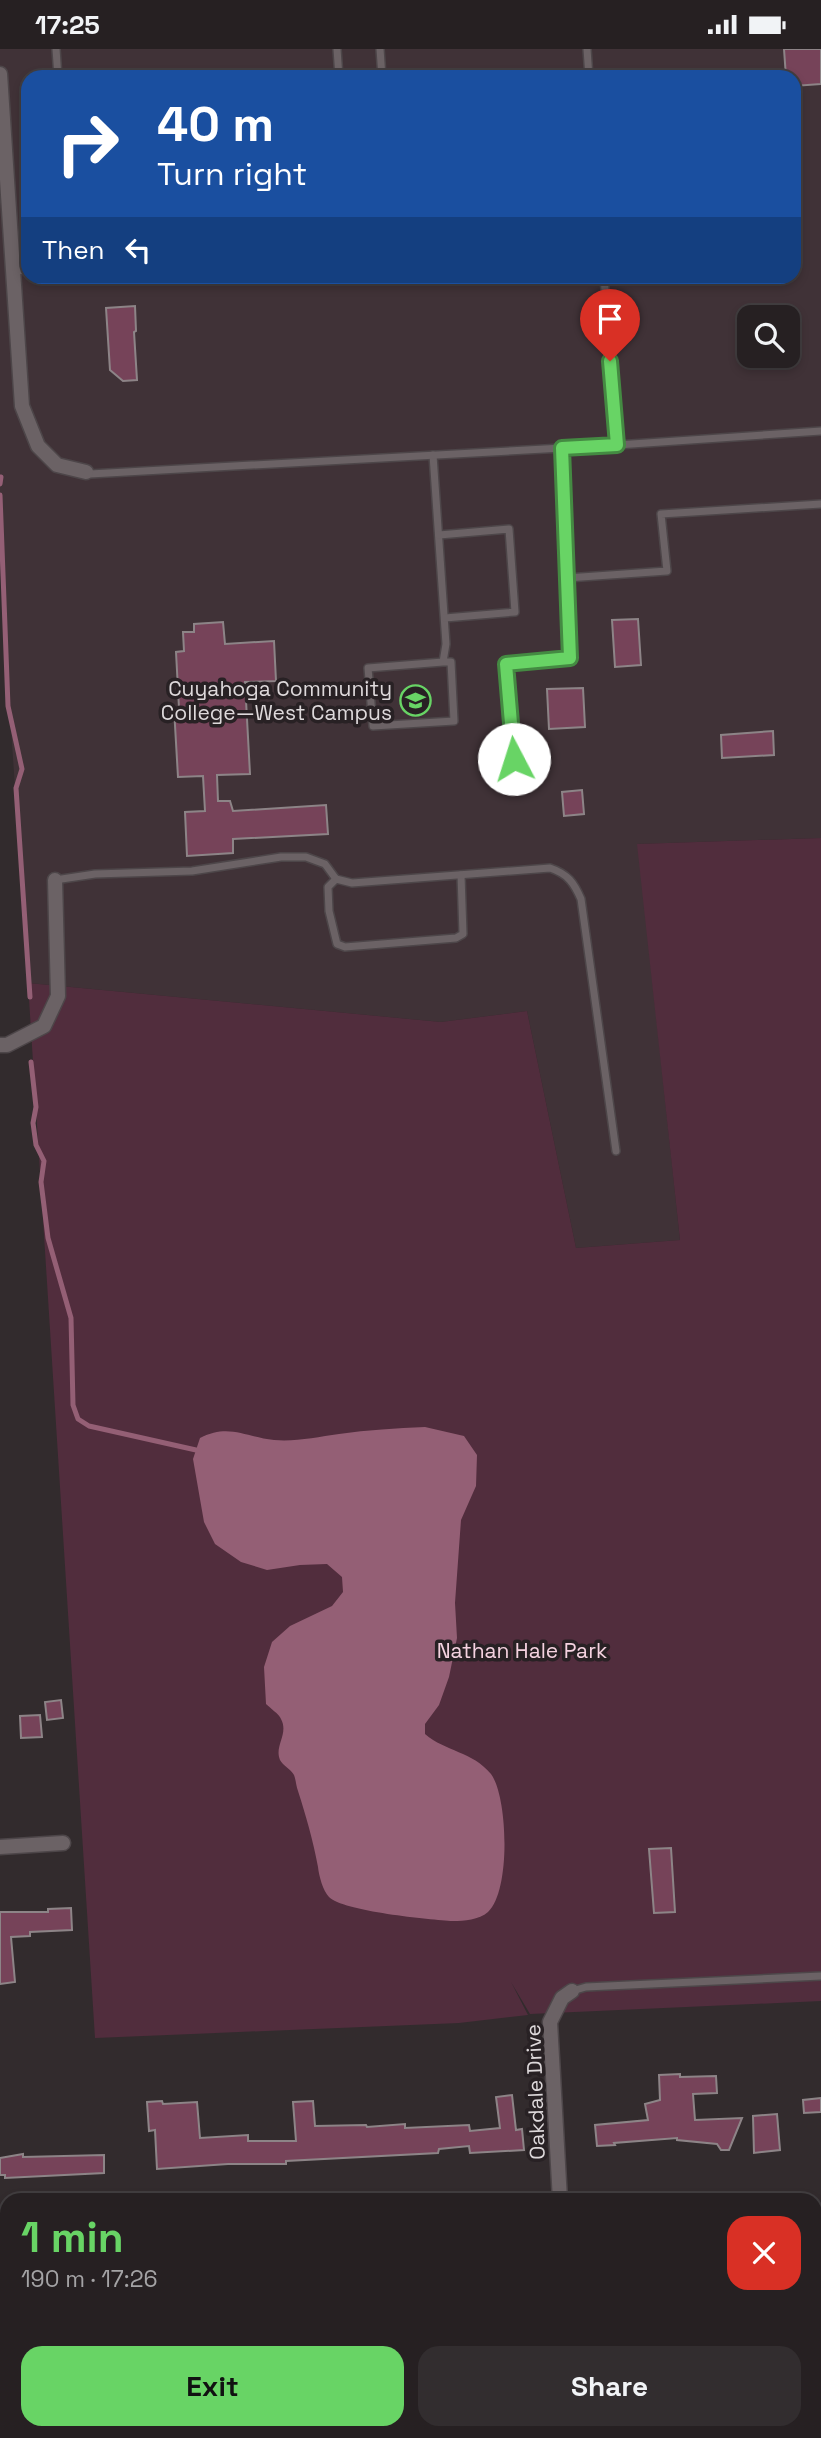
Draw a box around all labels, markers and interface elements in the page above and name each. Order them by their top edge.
text: 17:25 [35,8,100,42]
text: 40 m [157,93,274,155]
icon: right [42,98,133,189]
text: Turn right [157,154,307,194]
icon: left [119,231,157,269]
text: Then [42,233,105,267]
pin [580,289,640,361]
icon: arrive [591,300,629,338]
map controls [737,305,800,368]
button: search [737,305,800,368]
place label: Cuyahoga Community College—West Campus [161,675,392,726]
school or university icon: Cuyahoga Community College—West Campus [398,683,432,717]
position arrow [477,722,551,796]
park label: Nathan Hale Park [437,1637,607,1664]
street label: Oakdale Drive [519,2024,551,2160]
text: 1 min [21,2211,124,2264]
button: close [727,2216,801,2290]
text: 190 m · 17:26 [21,2264,158,2294]
button: Exit [21,2346,404,2426]
button: Share [418,2346,801,2426]

